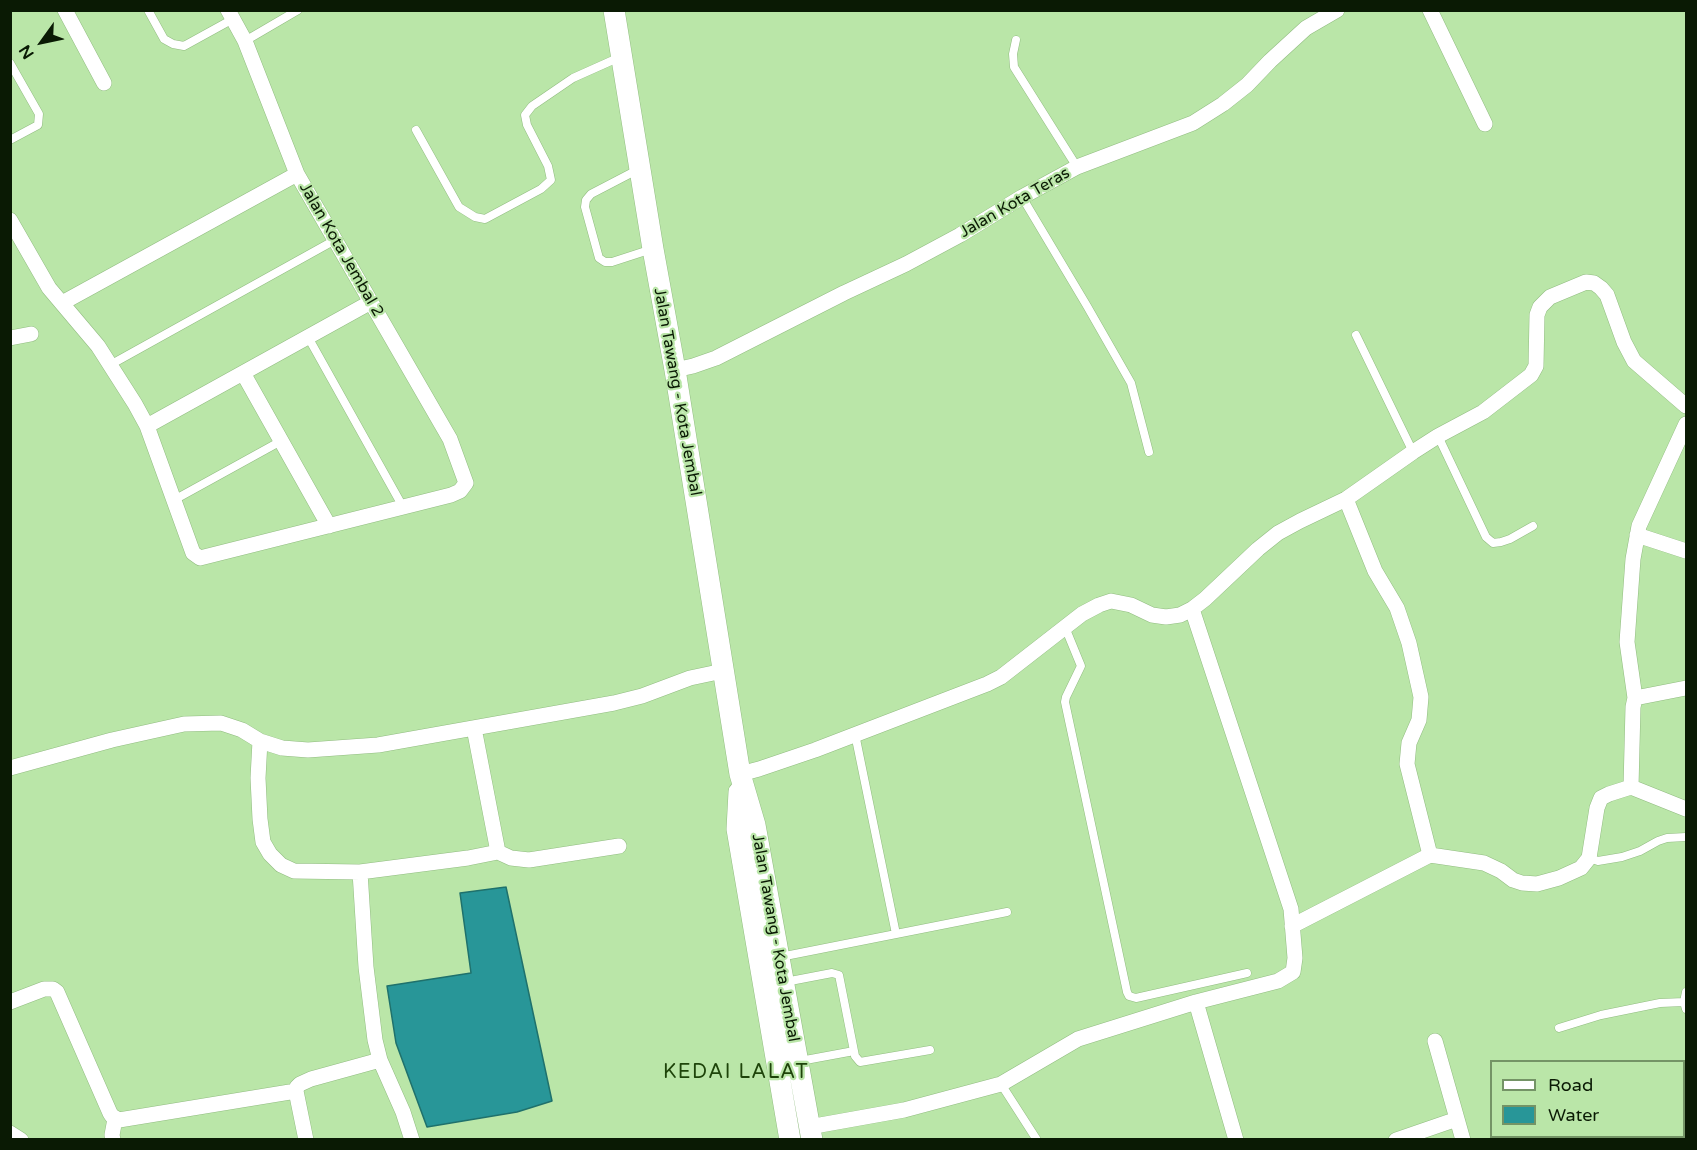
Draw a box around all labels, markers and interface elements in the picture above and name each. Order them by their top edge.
north arrow [12,12,72,72]
text: N [15,41,39,63]
street label: Jalan Kota Teras [957,164,1073,242]
street label: Jalan Kota Jembal 2 [295,180,387,320]
street label: Jalan Tawang - Kota Jembal [649,287,705,497]
street label: Jalan Tawang - Kota Jembal [747,833,803,1043]
legend [1490,1060,1685,1138]
district label: KEDAI LALAT [663,1061,809,1085]
text: Road [1548,1074,1593,1096]
text: Water [1548,1104,1599,1126]

